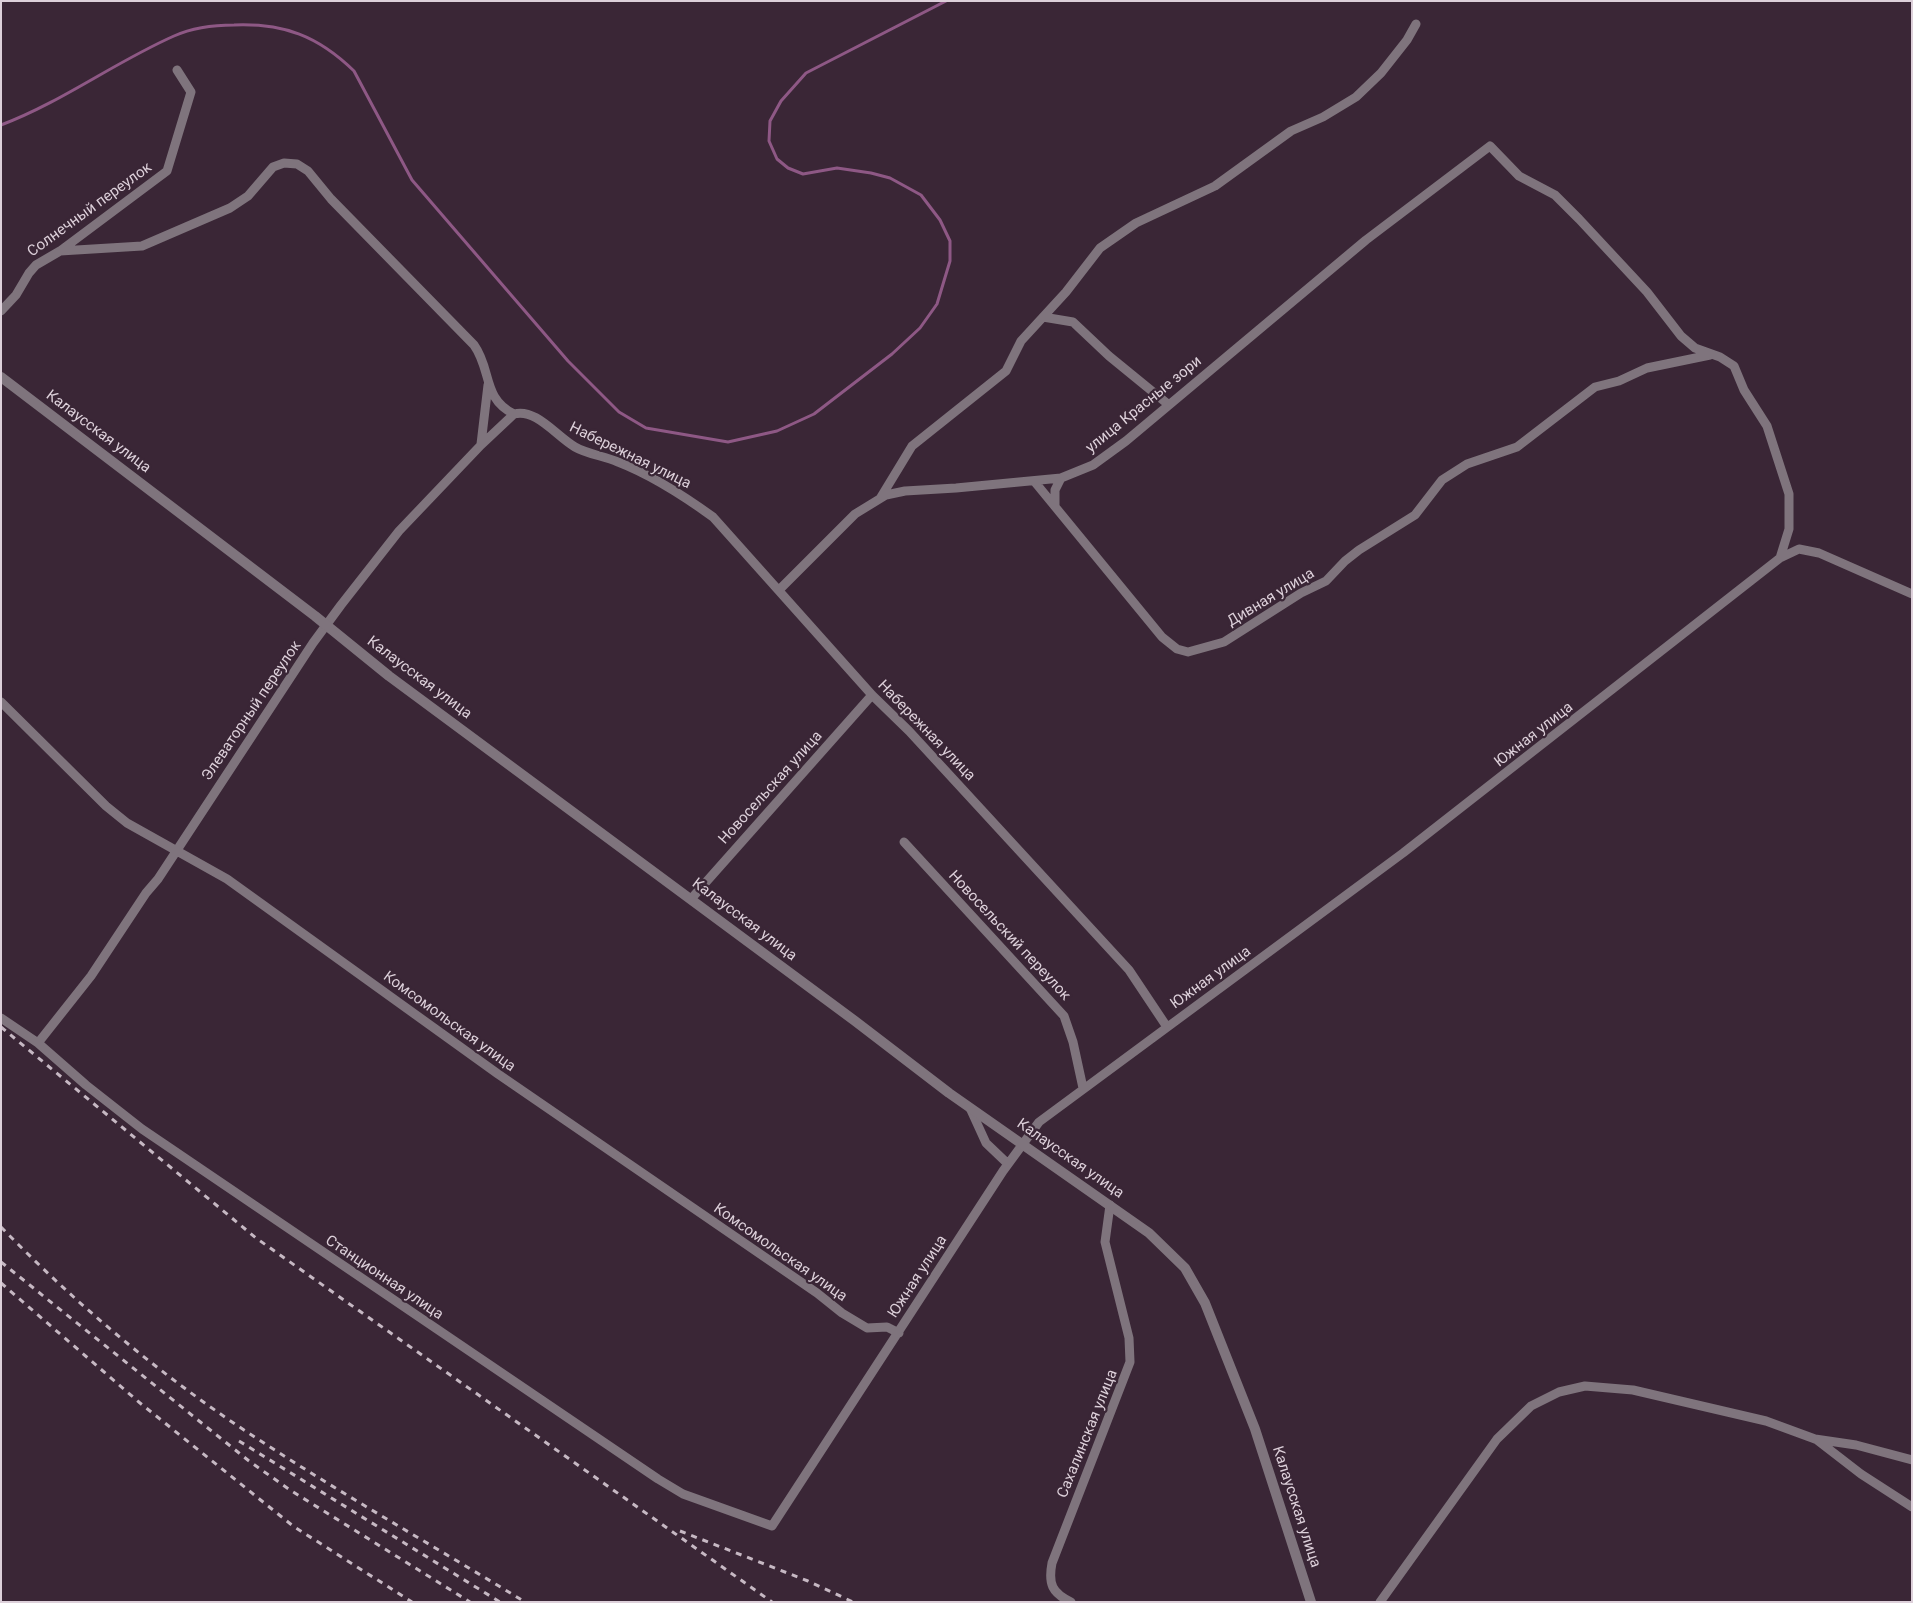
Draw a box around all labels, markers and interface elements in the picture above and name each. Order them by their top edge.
street label: Солнечный переулок [24,159,156,261]
street label: улица Красные зори [1082,353,1206,457]
street label: Калаусская улица [42,387,154,477]
street label: Набережная улица [566,419,694,493]
street label: Дивная улица [1224,565,1318,631]
street label: Калаусская улица [363,633,475,723]
street label: Элеваторный переулок [198,638,306,784]
street label: Набережная улица [873,677,979,785]
street label: Южная улица [1491,699,1577,771]
street label: Новосельская улица [715,728,827,848]
street label: Новосельский переулок [944,867,1074,1005]
street label: Калаусская улица [688,875,800,965]
street label: Южная улица [1167,943,1255,1013]
street label: Комсомольская улица [379,968,519,1076]
street label: Калаусская улица [1013,1115,1127,1203]
street label: Комсомольская улица [710,1200,850,1306]
street label: Станционная улица [322,1232,446,1324]
street label: Южная улица [885,1232,951,1322]
street label: Сахалинская улица [1054,1367,1122,1501]
street label: Калаусская улица [1268,1444,1324,1570]

